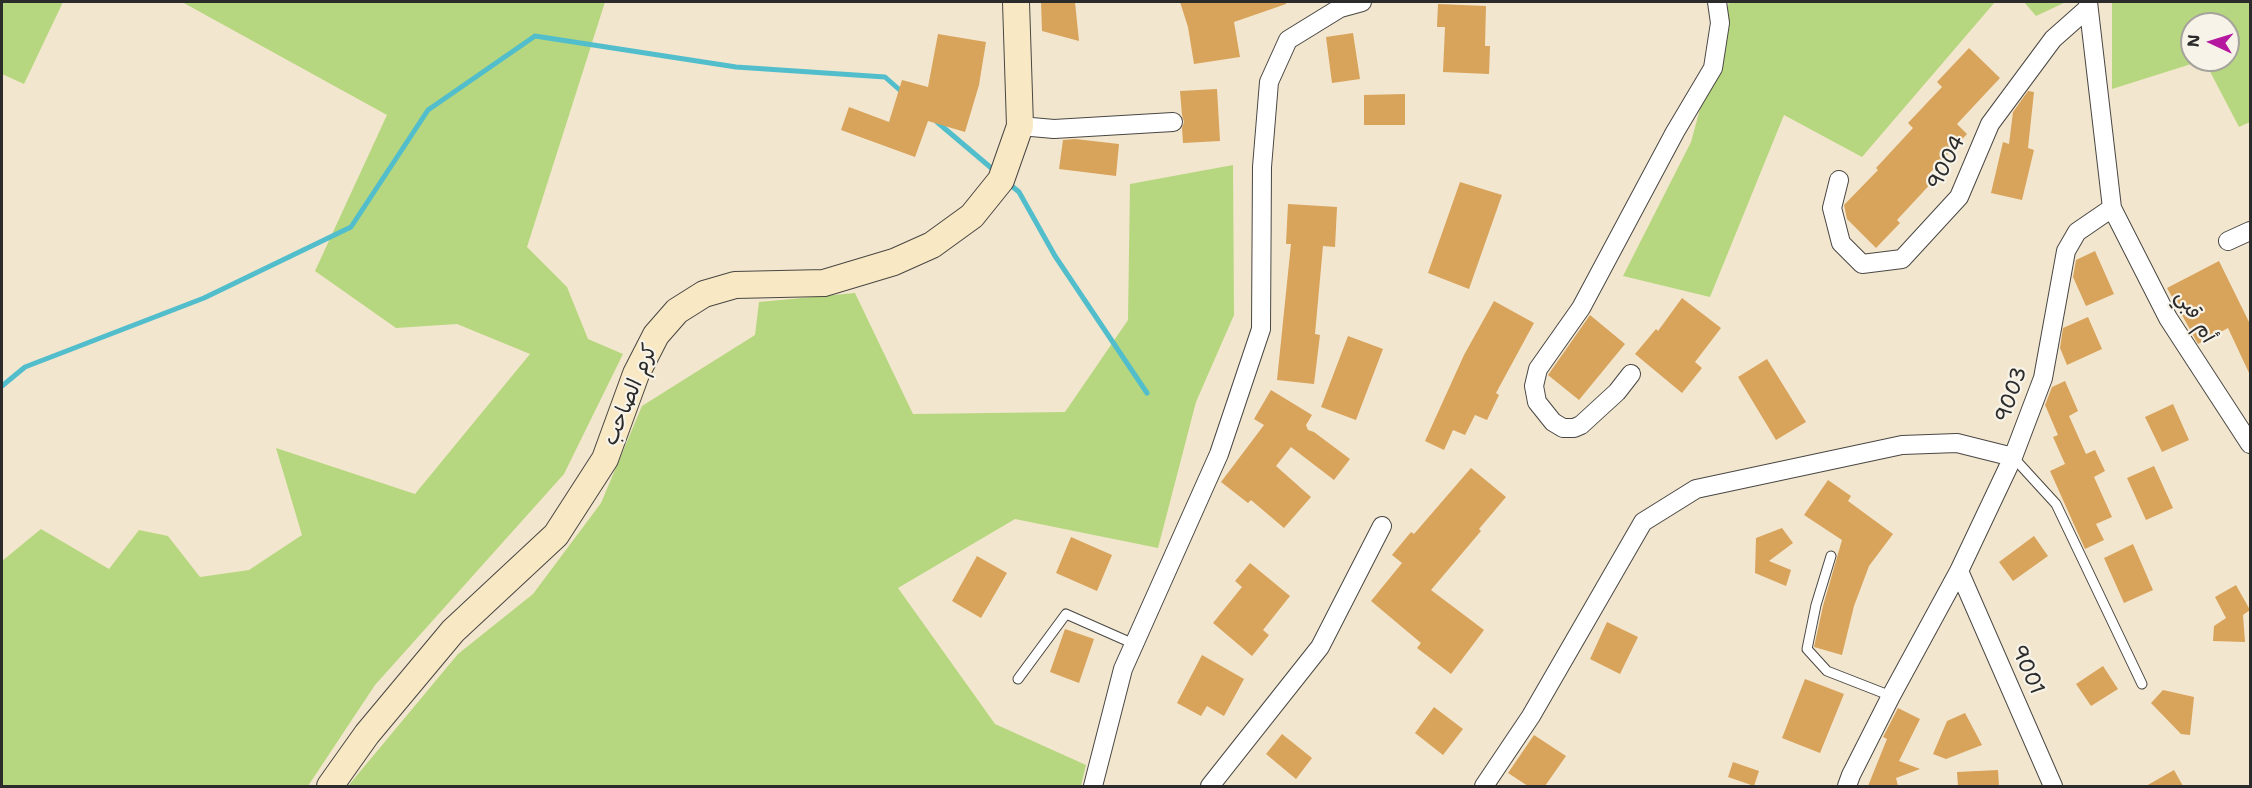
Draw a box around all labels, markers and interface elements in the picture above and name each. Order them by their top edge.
north arrow [2180,12,2240,72]
text: N [2183,34,2204,48]
street label: 9004 [1923,132,1971,194]
street label: أم قبي [2169,286,2221,348]
street label: كرم الصاحب [598,340,664,450]
street label: 9003 [1991,364,2033,426]
street label: 9001 [2005,641,2049,699]

